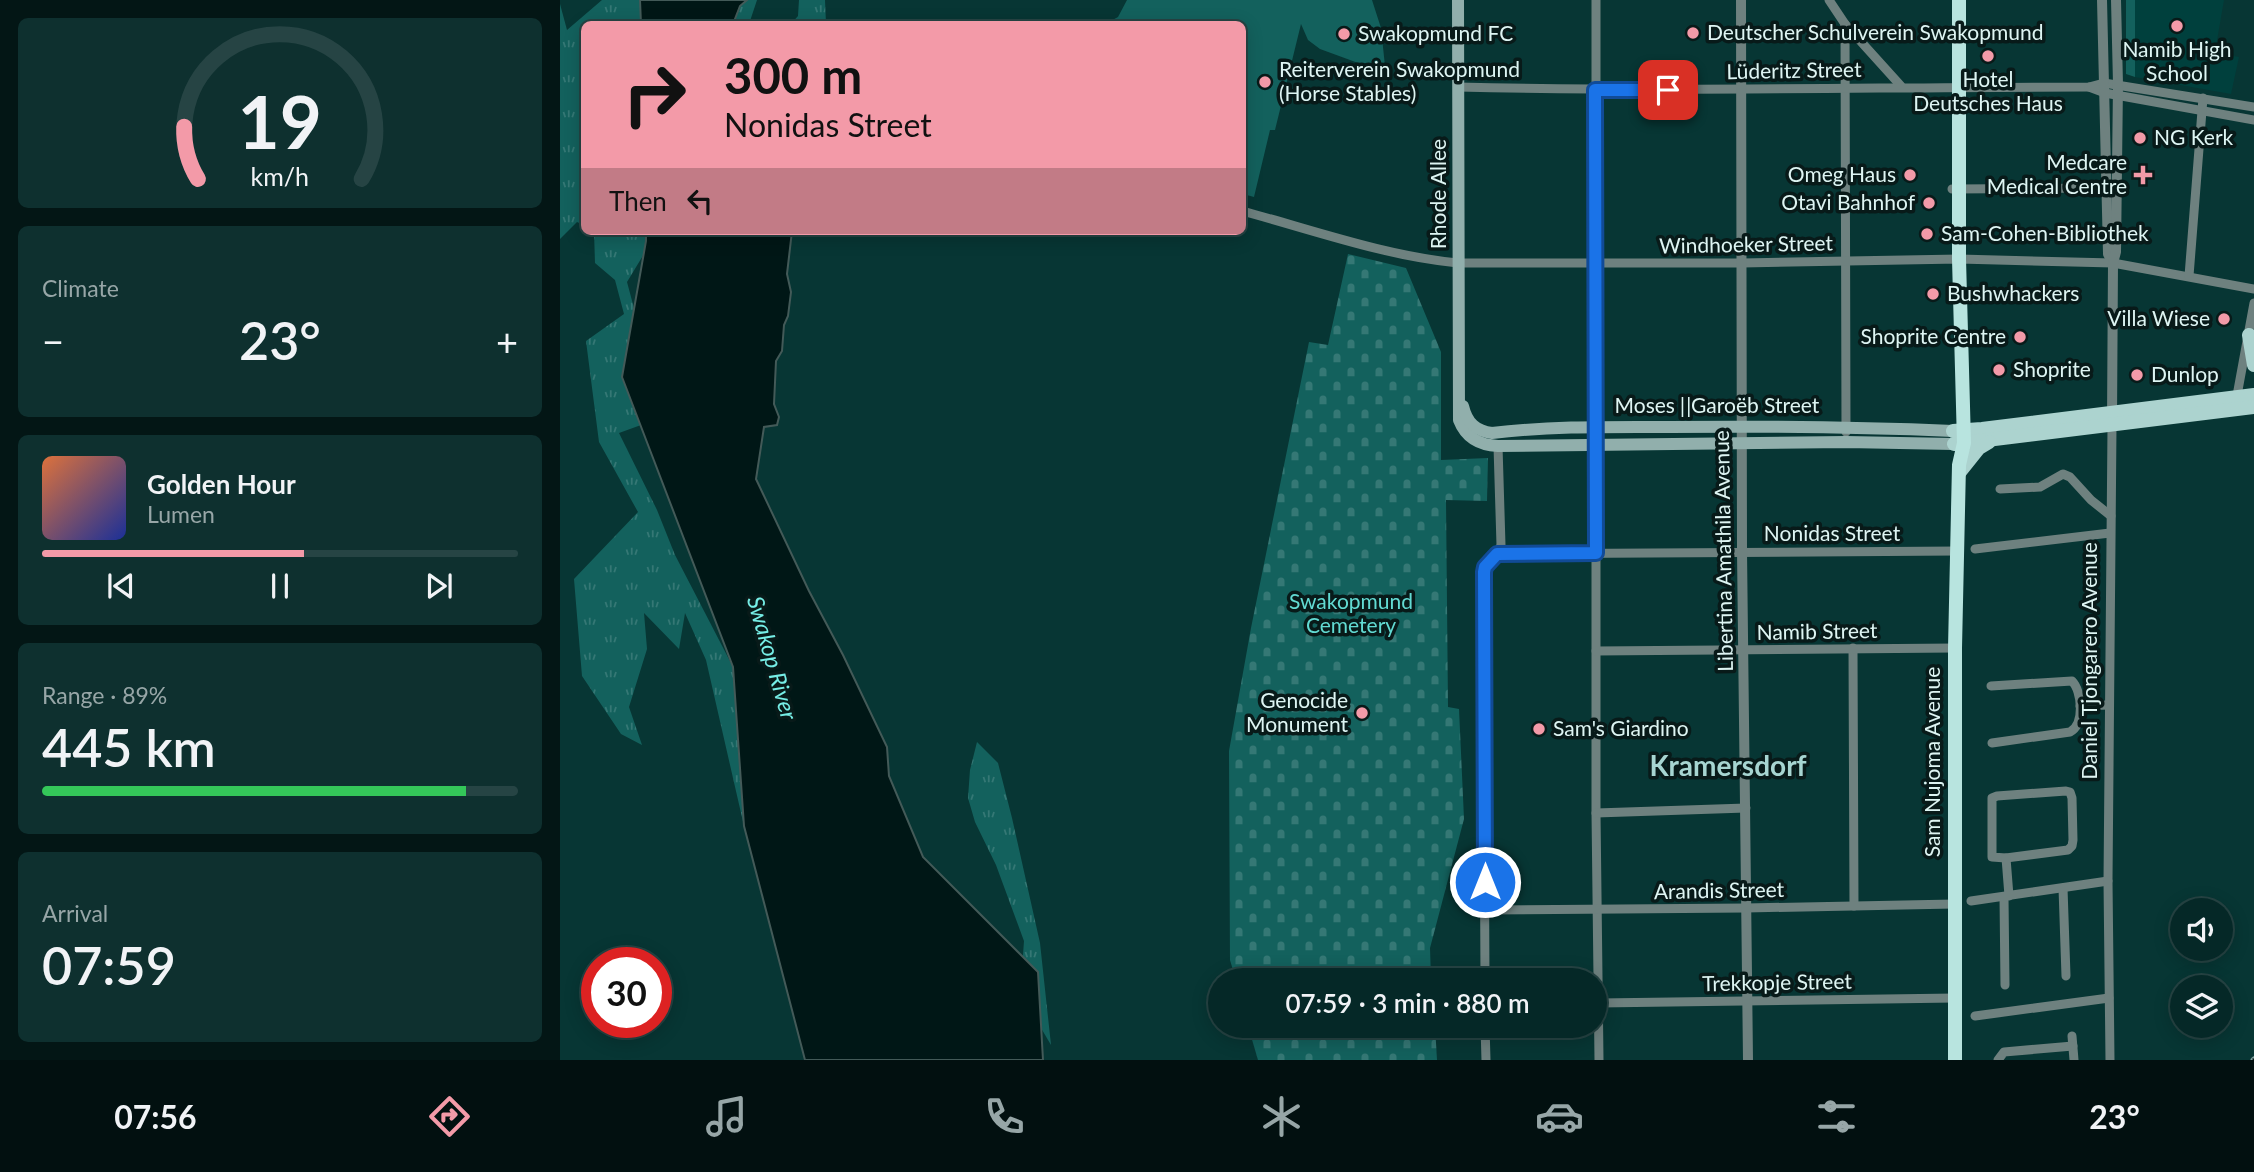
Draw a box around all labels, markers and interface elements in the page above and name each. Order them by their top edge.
marker: Namib High School [2169,18,2185,34]
place label: Deutscher Schulverein Swakopmund [1707,19,2044,44]
place label: Swakopmund FC [1358,20,1513,45]
marker: Deutscher Schulverein Swakopmund [1685,25,1701,41]
marker: Swakopmund FC [1336,26,1352,42]
place label: Namib High School [2122,36,2232,85]
text: 300 m [724,46,862,104]
marker: Hotel Deutsches Haus [1980,48,1996,64]
icon: right [609,49,700,140]
place label: Reiterverein Swakopmund (Horse Stables) [1279,56,1520,105]
street label: Lüderitz Street [1726,56,1862,83]
pin [1638,60,1698,120]
place label: Hotel Deutsches Haus [1913,66,2063,115]
icon: arrive [1649,71,1687,109]
marker: Reiterverein Swakopmund (Horse Stables) [1257,74,1273,90]
text: 19 [238,78,322,166]
text: Nonidas Street [724,105,932,144]
place label: NG Kerk [2154,124,2234,149]
marker: NG Kerk [2132,130,2148,146]
street label: Rhode Allee [1425,139,1450,249]
place label: Medcare Medical Centre [1987,149,2127,198]
text: km/h [251,161,309,191]
place label: Omeg Haus [1788,161,1896,186]
marker: Medcare Medical Centre [2133,165,2153,185]
marker: Omeg Haus [1902,167,1918,183]
icon: left [681,182,719,220]
text: Then [609,185,667,217]
place label: Otavi Bahnhof [1781,189,1916,214]
marker: Otavi Bahnhof [1921,195,1937,211]
place label: Sam-Cohen-Bibliothek [1941,220,2149,245]
marker: Sam-Cohen-Bibliothek [1919,226,1935,242]
street label: Windhoeker Street [1659,229,1834,258]
text: Climate [42,274,119,302]
place label: Bushwhackers [1947,280,2079,305]
marker: Bushwhackers [1925,286,1941,302]
place label: Villa Wiese [2107,305,2210,330]
text: 23° [239,309,321,371]
marker: Villa Wiese [2216,311,2232,327]
text: − [42,318,64,364]
text: + [496,318,518,364]
place label: Shoprite Centre [1860,323,2006,348]
marker: Shoprite Centre [2012,329,2028,345]
place label: Shoprite [2013,356,2091,381]
place label: Dunlop [2151,361,2219,386]
marker: Shoprite [1991,362,2007,378]
marker: Dunlop [2129,367,2145,383]
street label: Moses ǁGaroëb Street [1615,392,1820,417]
street label: Libertina Amathila Avenue [1708,430,1737,672]
text: Golden Hour [147,468,296,500]
text: Lumen [147,500,215,528]
street label: Nonidas Street [1764,520,1901,545]
street label: Daniel Tjongarero Avenue [2076,542,2101,780]
icon: previous [102,567,140,605]
icon: pause [261,567,299,605]
icon: next [420,567,458,605]
park label: Swakopmund Cemetery [1289,588,1413,637]
water label: Swakop River [742,593,804,724]
street label: Namib Street [1756,617,1878,644]
street label: Sam Nujoma Avenue [1919,667,1944,857]
text: Range · 89% [42,681,167,709]
place label: Genocide Monument [1246,687,1348,736]
marker: Genocide Monument [1354,705,1370,721]
place label: Sam's Giardino [1553,715,1689,740]
text: 445 km [42,716,216,778]
marker: Sam's Giardino [1531,721,1547,737]
district label: Kramersdorf [1649,748,1807,782]
position arrow [1448,845,1522,919]
street label: Arandis Street [1654,876,1785,903]
map controls [2170,898,2233,1038]
button: sound [2170,898,2233,961]
text: Arrival [42,899,108,927]
text: 07:59 [42,934,176,996]
speed limit sign: 30 [581,947,672,1038]
street label: Trekkopje Street [1702,968,1852,995]
button: layers [2170,975,2233,1038]
text: 07:59 · 3 min · 880 m [1285,987,1530,1019]
icon: directions [425,1092,474,1141]
icon: music [702,1092,751,1141]
icon: phone [980,1092,1029,1141]
icon: climate [1257,1092,1306,1141]
icon: car [1535,1092,1584,1141]
icon: filters [1812,1092,1861,1141]
text: 07:56 [114,1097,197,1136]
text: 23° [2089,1097,2140,1136]

